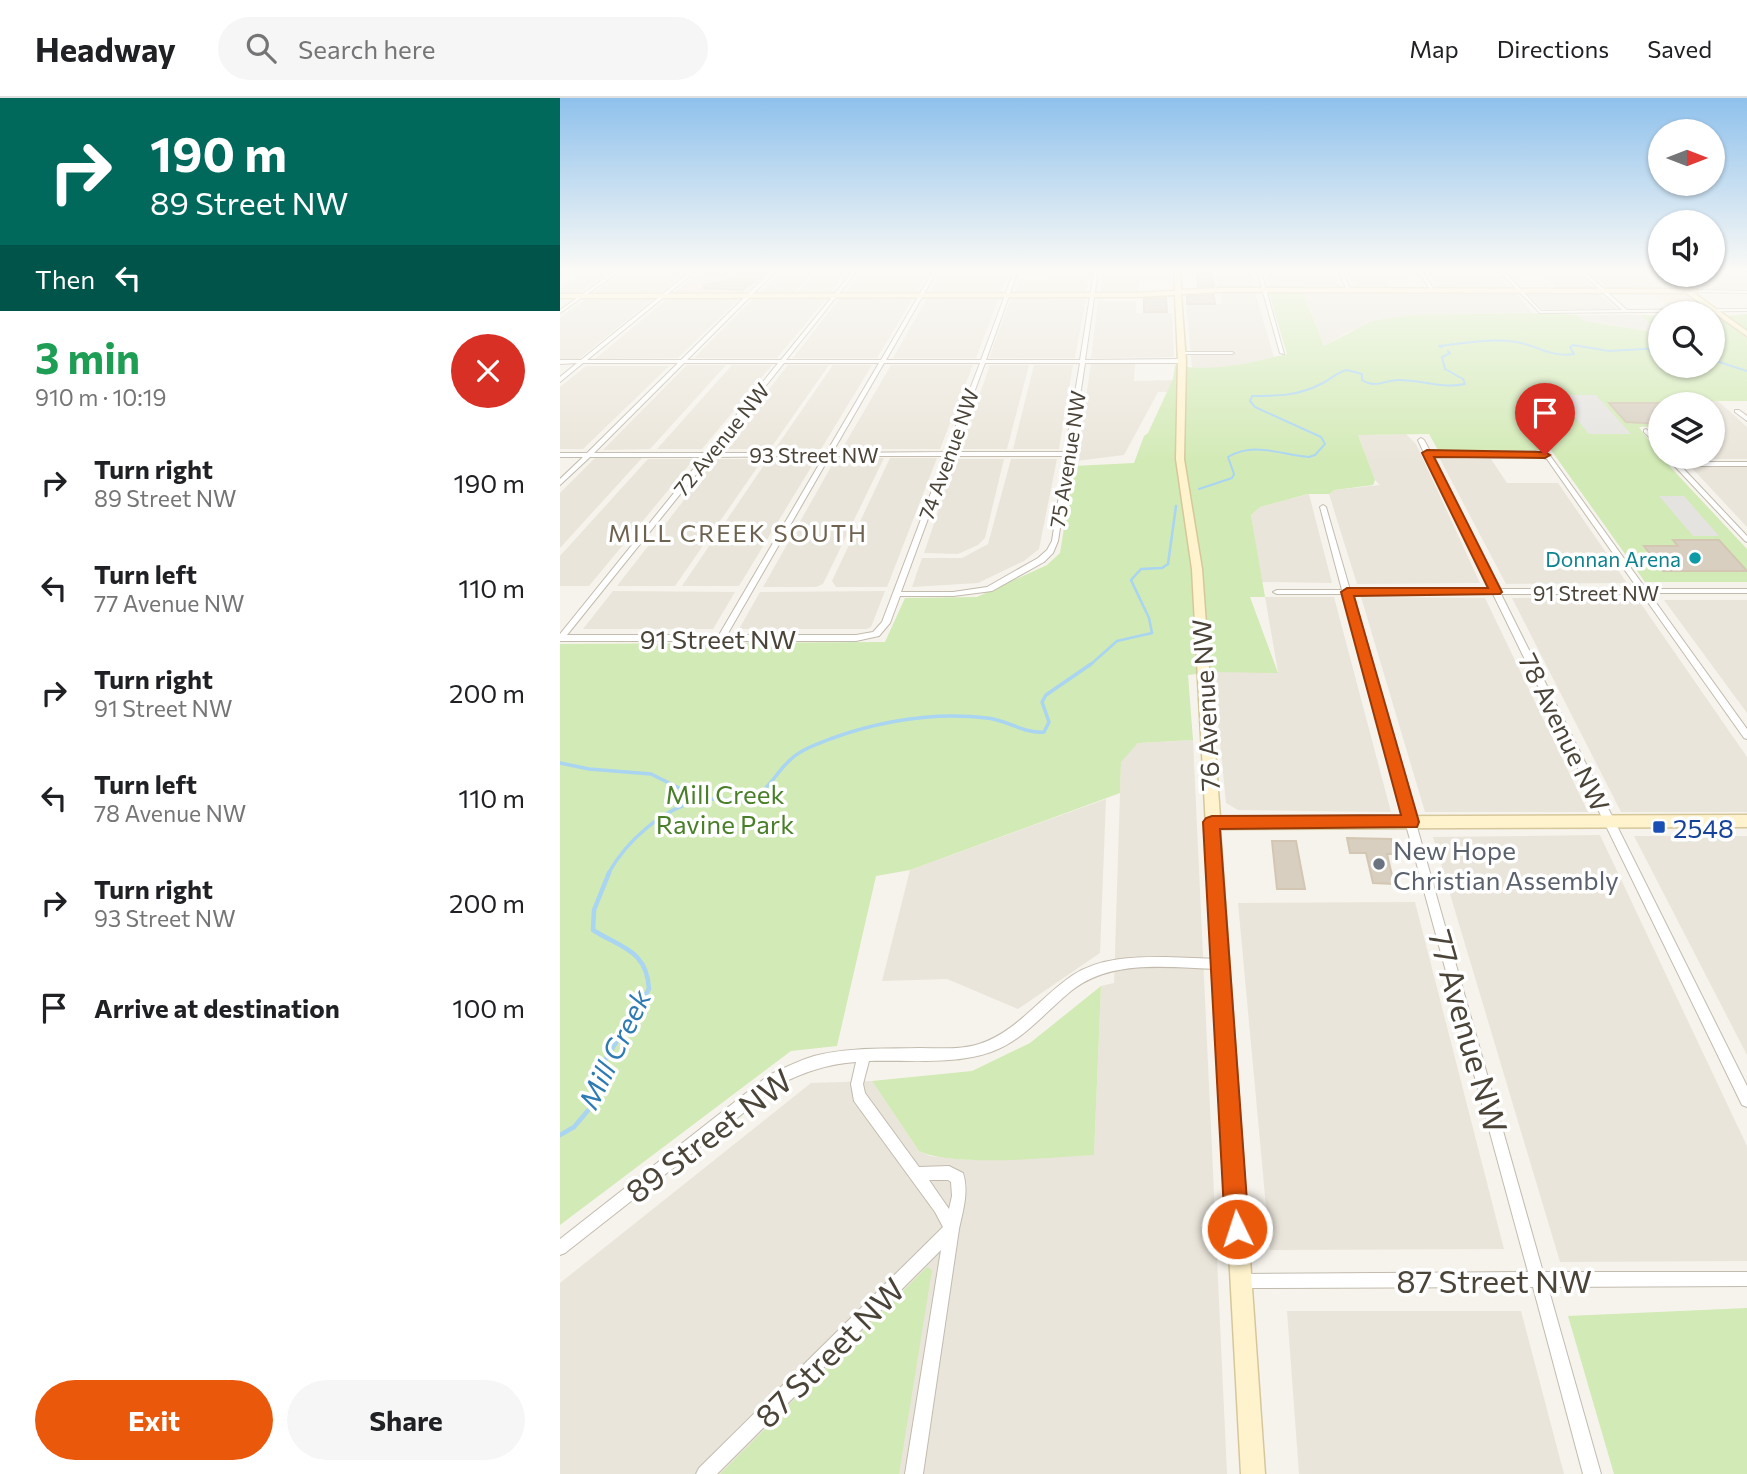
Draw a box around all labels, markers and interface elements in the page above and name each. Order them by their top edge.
search box [218,17,708,80]
text: Headway [35,28,176,69]
icon: search [242,29,280,67]
text: Search here [298,33,436,64]
text: Map [1409,34,1459,63]
text: Directions [1497,34,1609,63]
text: Saved [1647,34,1712,63]
north arrow [1648,119,1726,196]
map controls [1648,119,1725,469]
text: 190 m [150,122,287,182]
icon: right [35,126,126,217]
text: 89 Street NW [150,182,348,222]
button: sound [1648,210,1725,287]
icon: left [109,259,147,297]
text: Then [35,263,95,294]
button: search [1648,301,1725,378]
text: 3 min [35,331,140,383]
button: close [451,334,525,408]
street label: 72 Avenue NW [668,377,774,501]
text: 910 m · 10:19 [35,383,167,411]
pin [1515,383,1575,455]
street label: 74 Avenue NW [913,385,983,523]
street label: 75 Avenue NW [1044,389,1090,529]
button: layers [1648,392,1725,469]
icon: arrive [1526,394,1564,432]
street label: 93 Street NW [749,442,879,467]
text: Turn right [94,453,213,484]
icon: right [35,464,73,502]
text: 190 m [453,467,525,498]
text: 89 Street NW [94,484,237,512]
district label: MILL CREEK SOUTH [608,518,868,547]
place label: Donnan Arena [1545,546,1681,571]
marker: Donnan Arena [1687,550,1703,566]
text: Turn left [94,558,197,589]
icon: left [35,569,73,607]
text: 110 m [458,572,525,603]
street label: 91 Street NW [1533,580,1659,605]
text: 77 Avenue NW [94,589,245,617]
street label: 76 Avenue NW [1185,618,1225,792]
street label: 91 Street NW [640,623,796,654]
street label: 78 Avenue NW [1513,648,1617,816]
text: Turn right [94,663,213,694]
icon: right [35,674,73,712]
text: 200 m [449,677,525,708]
text: 91 Street NW [94,694,232,722]
text: Turn left [94,768,197,799]
park label: Mill Creek Ravine Park [656,778,794,839]
icon: left [35,779,73,817]
text: 110 m [458,782,525,813]
text: 78 Avenue NW [94,799,246,827]
place label: 2548 [1673,812,1734,843]
marker: 2548 [1651,819,1667,835]
place label: New Hope Christian Assembly [1393,834,1619,895]
marker: New Hope Christian Assembly [1371,856,1387,872]
text: Turn right [94,873,213,904]
icon: right [35,884,73,922]
text: 200 m [449,887,525,918]
text: 93 Street NW [94,904,236,932]
street label: 77 Avenue NW [1421,925,1517,1137]
water label: Mill Creek [571,983,658,1114]
icon: arrive [35,989,73,1027]
text: Arrive at destination [94,992,340,1023]
text: 100 m [452,992,525,1023]
street label: 89 Street NW [617,1059,799,1211]
position arrow [1200,1192,1274,1266]
street label: 87 Street NW [1396,1260,1592,1300]
street label: 87 Street NW [746,1269,912,1435]
button: Exit [35,1380,273,1460]
button: Share [287,1380,525,1460]

